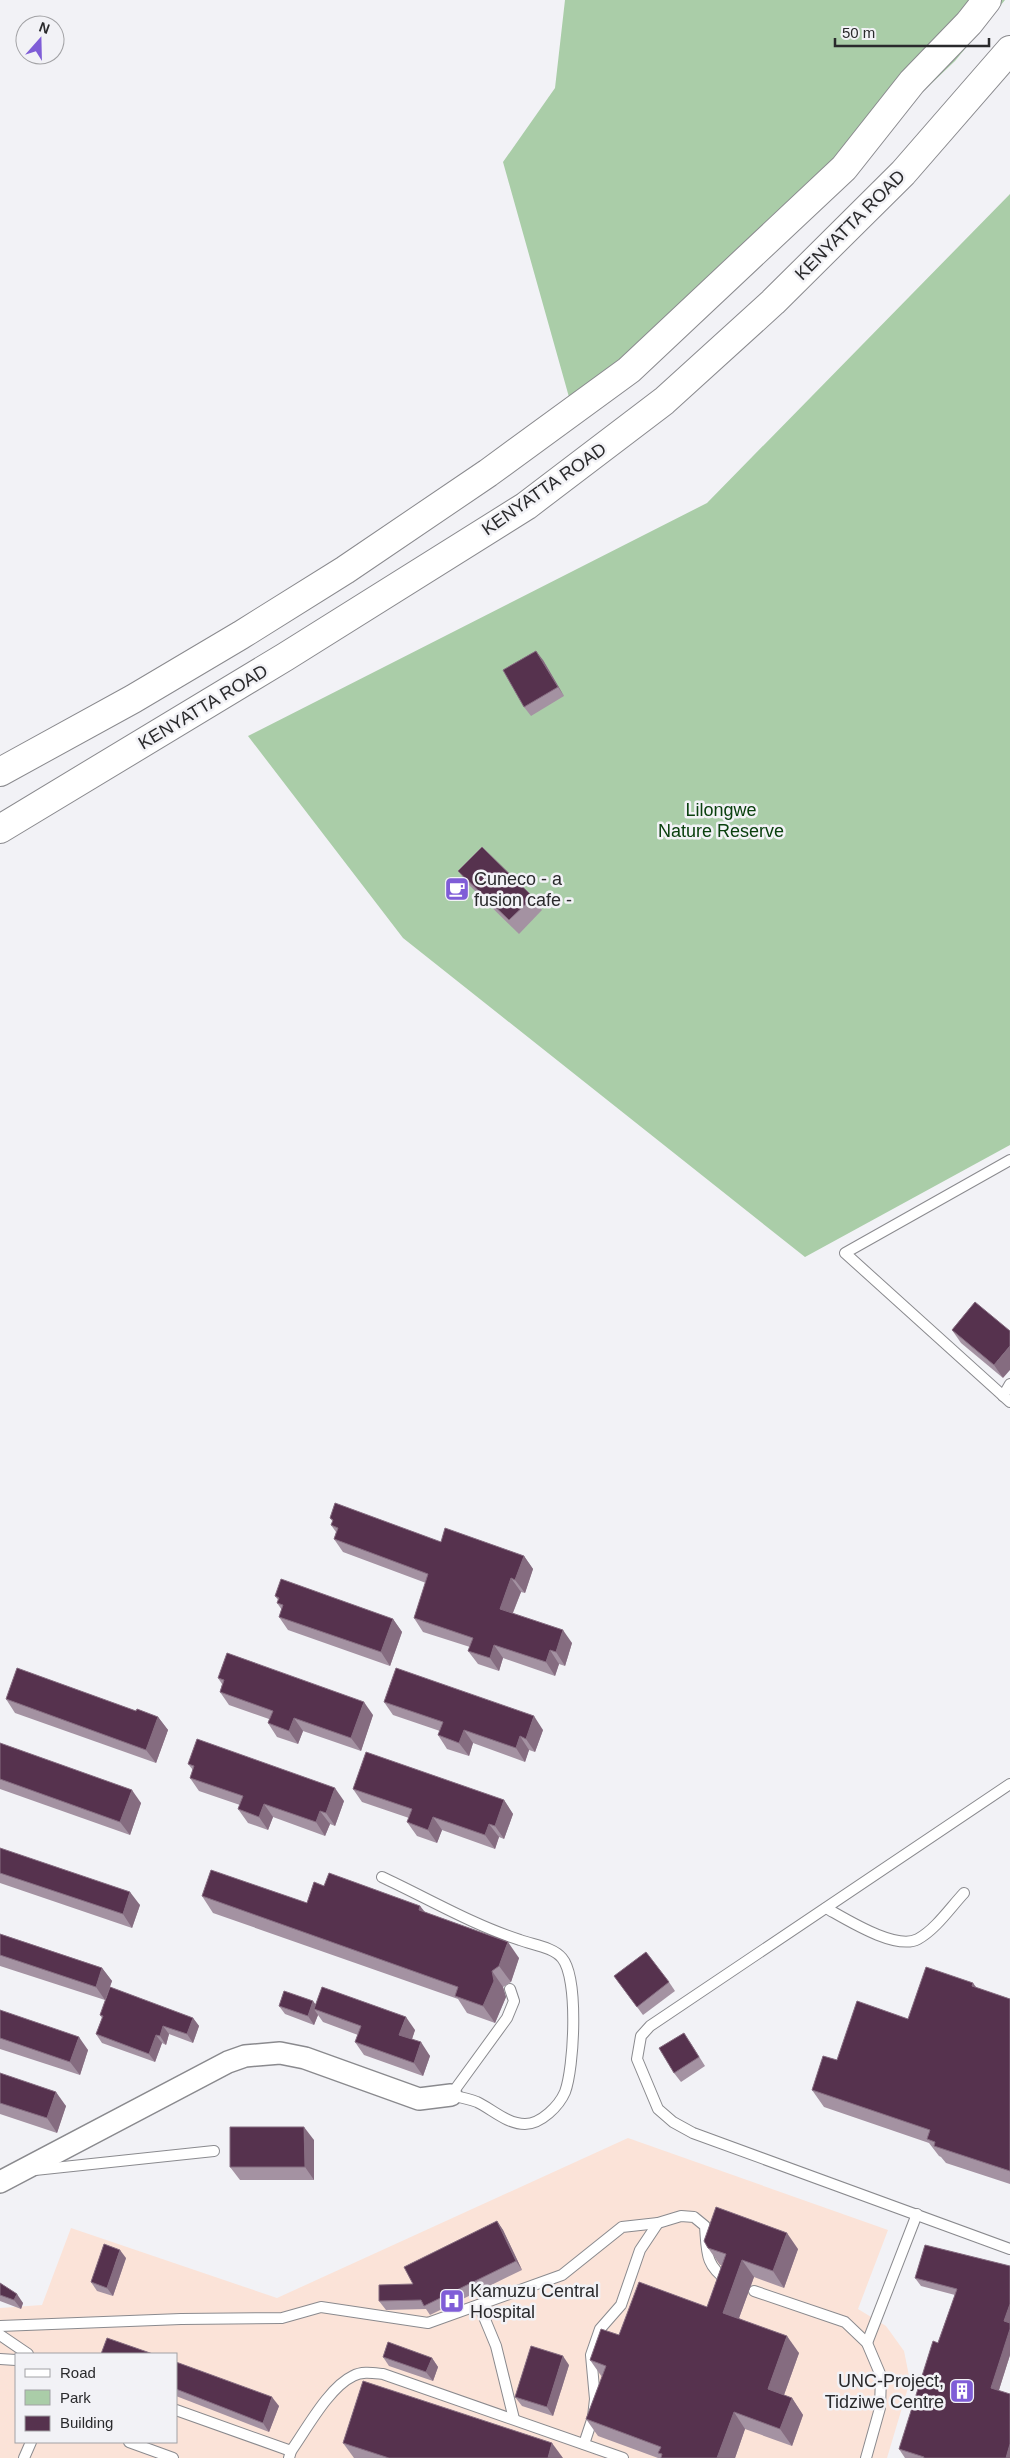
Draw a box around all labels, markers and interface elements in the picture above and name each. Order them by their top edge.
north arrow [15,15,65,65]
scale bar [835,15,989,47]
text: N [37,19,52,37]
text: 50 m [842,24,875,41]
street label: KENYATTA ROAD [791,166,909,284]
street label: KENYATTA ROAD [478,439,610,539]
street label: KENYATTA ROAD [135,661,271,753]
park label: Lilongwe Nature Reserve [658,800,784,841]
place label: Cuneco - a fusion cafe - [474,869,572,910]
cafe icon: Cuneco - a fusion cafe - [444,876,470,902]
place label: Kamuzu Central Hospital [470,2281,599,2322]
hospital icon: Kamuzu Central Hospital [439,2288,465,2314]
legend [15,2353,178,2443]
text: Road [60,2364,96,2381]
place label: UNC-Project, Tidziwe Centre [825,2371,944,2412]
building icon: UNC-Project, Tidziwe Centre [949,2378,975,2404]
text: Park [60,2389,91,2406]
text: Building [60,2414,113,2431]

